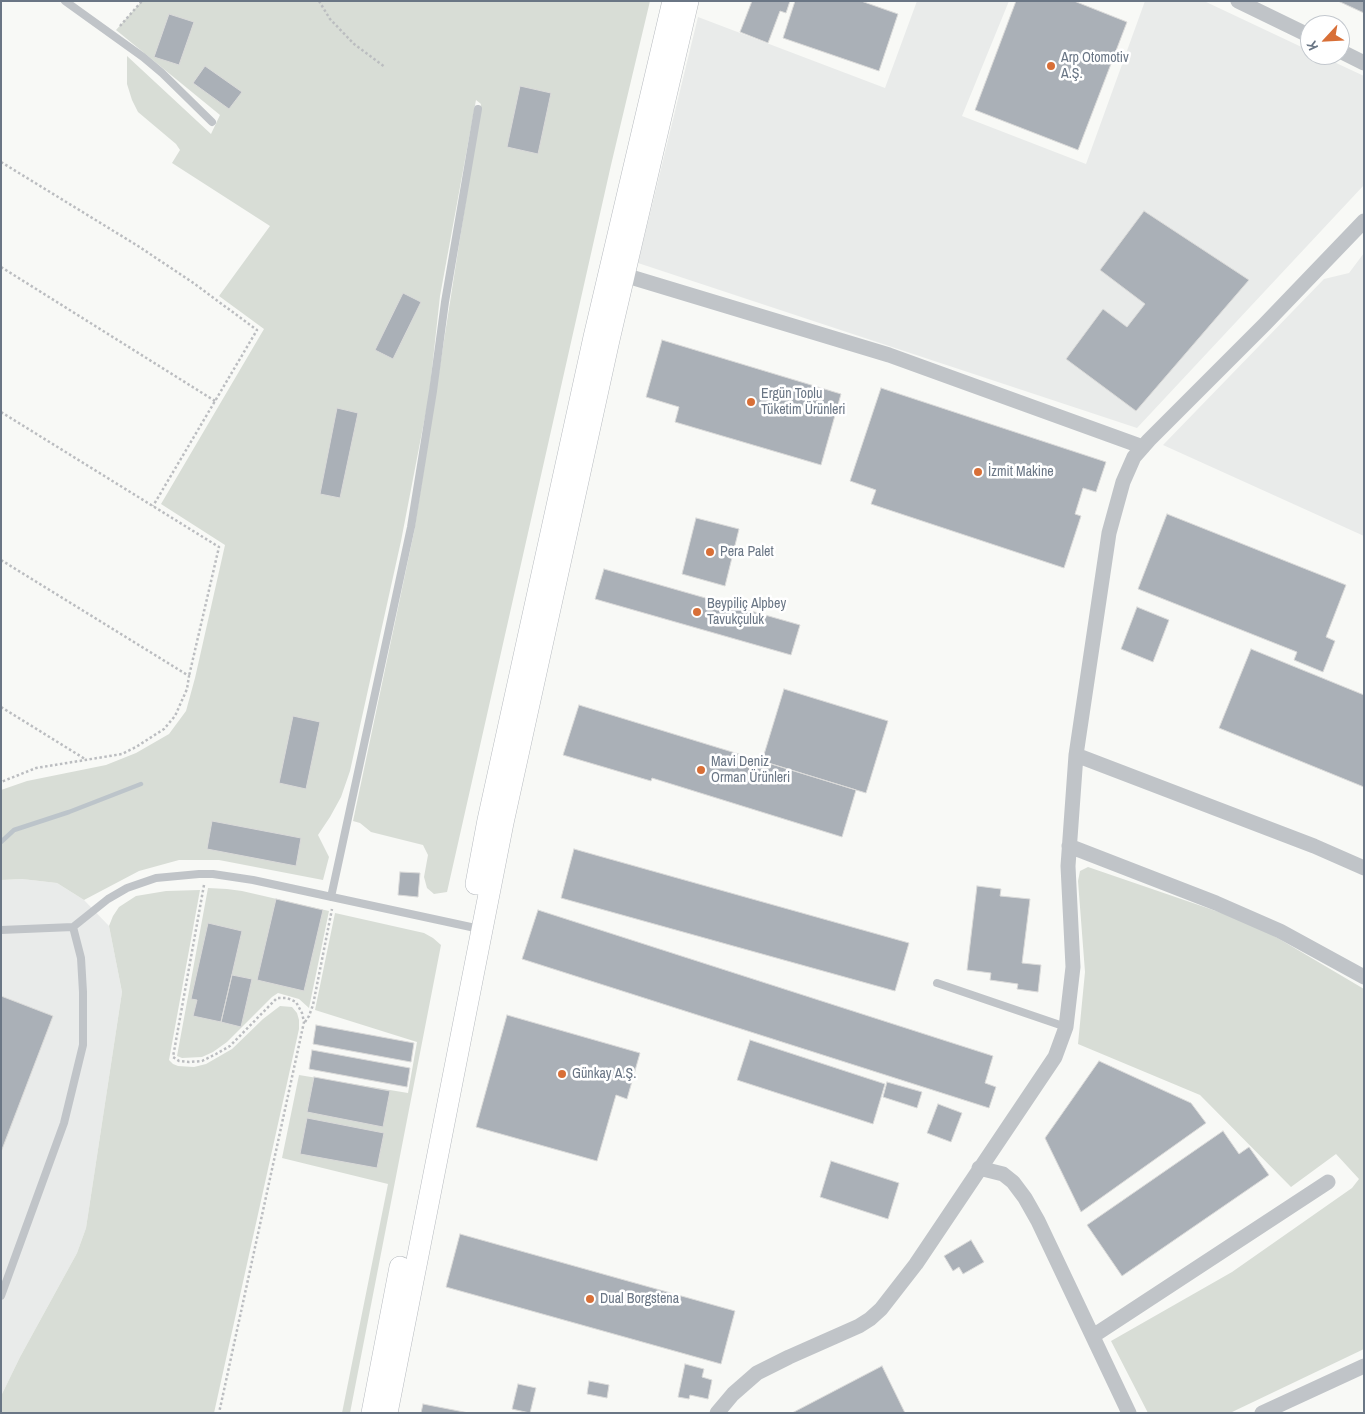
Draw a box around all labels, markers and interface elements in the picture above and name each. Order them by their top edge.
north arrow [1300,15,1350,65]
text: K [1302,38,1322,53]
place label: Arp Otomotiv A.Ş. [1061,50,1129,82]
marker: Arp Otomotiv A.Ş. [1045,60,1057,72]
place label: Ergün Toplu Tüketim Ürünleri [761,386,846,418]
marker: Ergün Toplu Tüketim Ürünleri [745,396,757,408]
place label: İzmit Makine [988,464,1054,480]
marker: İzmit Makine [972,466,984,478]
place label: Pera Palet [720,544,774,560]
marker: Pera Palet [704,546,716,558]
place label: Beypiliç Alpbey Tavukçuluk [707,596,786,628]
marker: Beypiliç Alpbey Tavukçuluk [691,606,703,618]
place label: Mavi Deniz Orman Ürünleri [711,754,790,786]
marker: Mavi Deniz Orman Ürünleri [695,764,707,776]
place label: Günkay A.Ş. [572,1066,636,1082]
marker: Günkay A.Ş. [556,1068,568,1080]
place label: Dual Borgstena [600,1291,679,1307]
marker: Dual Borgstena [584,1293,596,1305]

